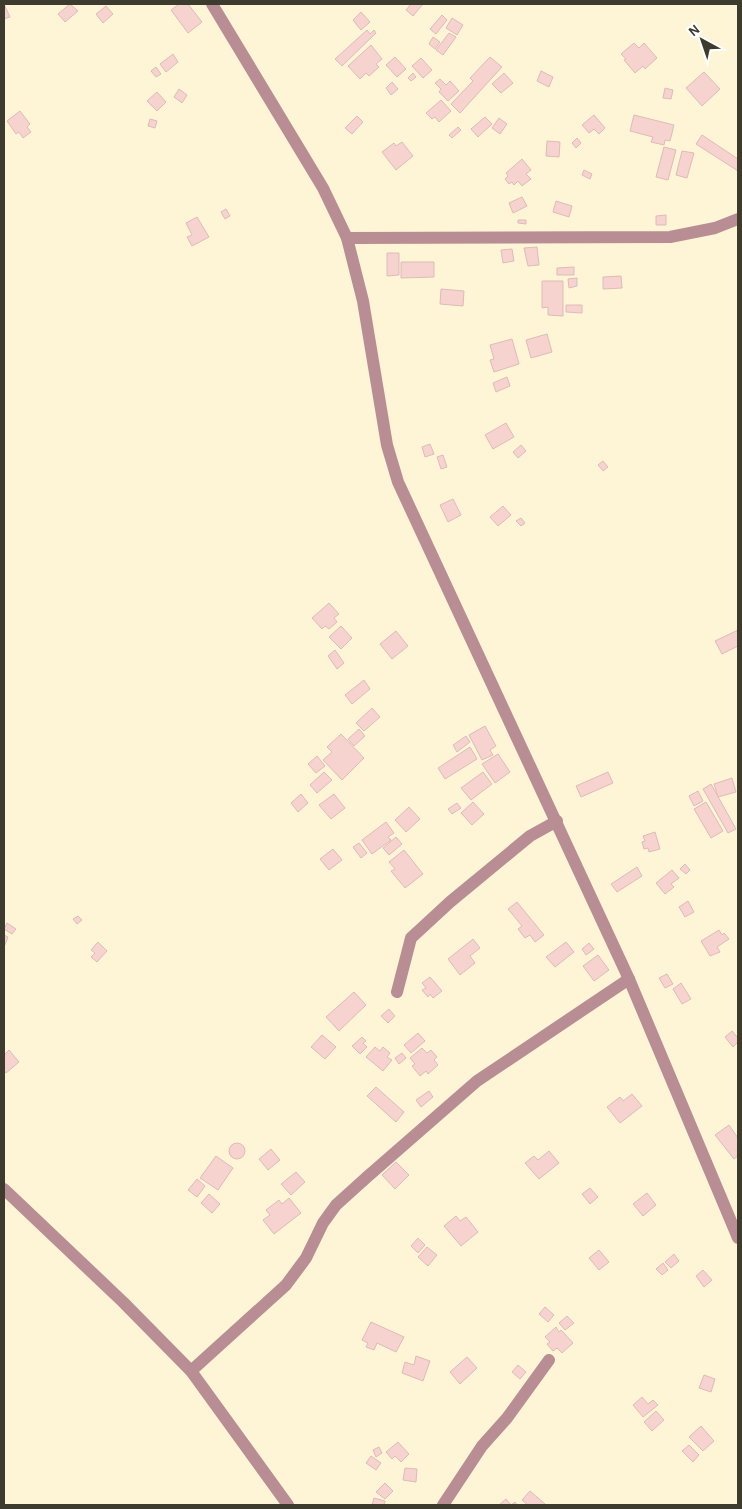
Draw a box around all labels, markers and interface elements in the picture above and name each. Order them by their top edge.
north arrow [677,15,727,65]
text: N [686,22,703,39]

